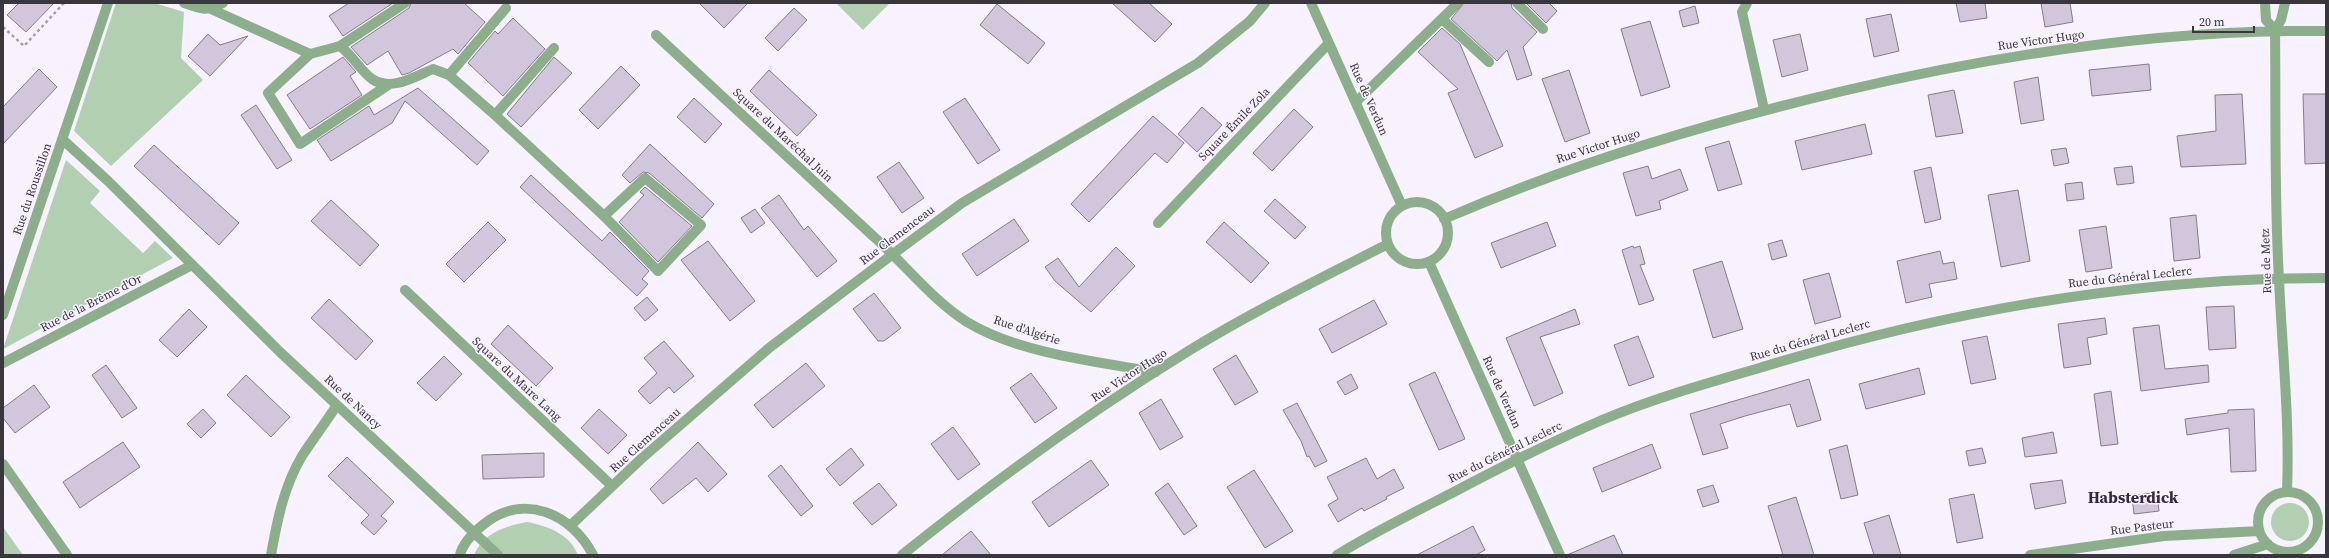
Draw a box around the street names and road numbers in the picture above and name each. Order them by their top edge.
street label: Rue Victor Hugo [1997,26,2086,54]
street label: Rue de Verdun [1346,60,1392,138]
street label: Square Émile Zola [1195,83,1274,164]
street label: Square du Maréchal Juin [730,84,836,186]
street label: Rue Victor Hugo [1554,125,1642,167]
street label: Rue du Roussillon [9,141,55,237]
street label: Rue Clemenceau [856,202,938,268]
street label: Rue de Metz [2257,228,2275,294]
street label: Rue du Général Leclerc [2067,263,2193,291]
street label: Rue de la Brême d'Or [38,270,144,336]
street label: Rue d'Algérie [991,312,1063,348]
street label: Rue du Général Leclerc [1748,315,1872,365]
street label: Square du Maire Lang [469,333,565,425]
street label: Rue Victor Hugo [1088,344,1170,406]
street label: Rue de Verdun [1479,353,1525,431]
street label: Rue de Nancy [321,371,386,433]
street label: Rue Clemenceau [606,404,684,476]
street label: Rue du Général Leclerc [1446,417,1565,486]
street label: Rue Pasteur [2109,515,2175,539]

